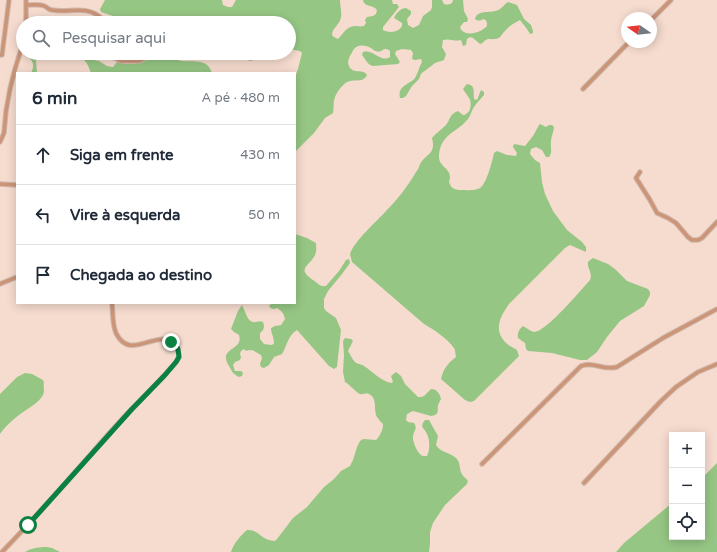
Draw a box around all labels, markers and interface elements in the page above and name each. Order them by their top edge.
north arrow [621,12,657,48]
search box [16,16,296,60]
icon: search [30,27,52,49]
text: Pesquisar aqui [62,29,166,47]
text: 6 min [32,88,77,109]
text: A pé · 480 m [201,90,280,106]
icon: ahead [32,144,54,166]
text: Siga em frente [70,146,174,164]
text: 430 m [240,147,280,163]
icon: left [32,204,54,226]
text: Vire à esquerda [70,206,180,224]
text: 50 m [248,207,280,223]
icon: arrive [32,264,54,286]
text: Chegada ao destino [70,266,212,284]
route end [162,333,180,351]
map controls [669,432,705,540]
button: + [669,432,705,468]
button: − [669,468,705,504]
button: locate [669,504,705,540]
route start [19,516,37,534]

